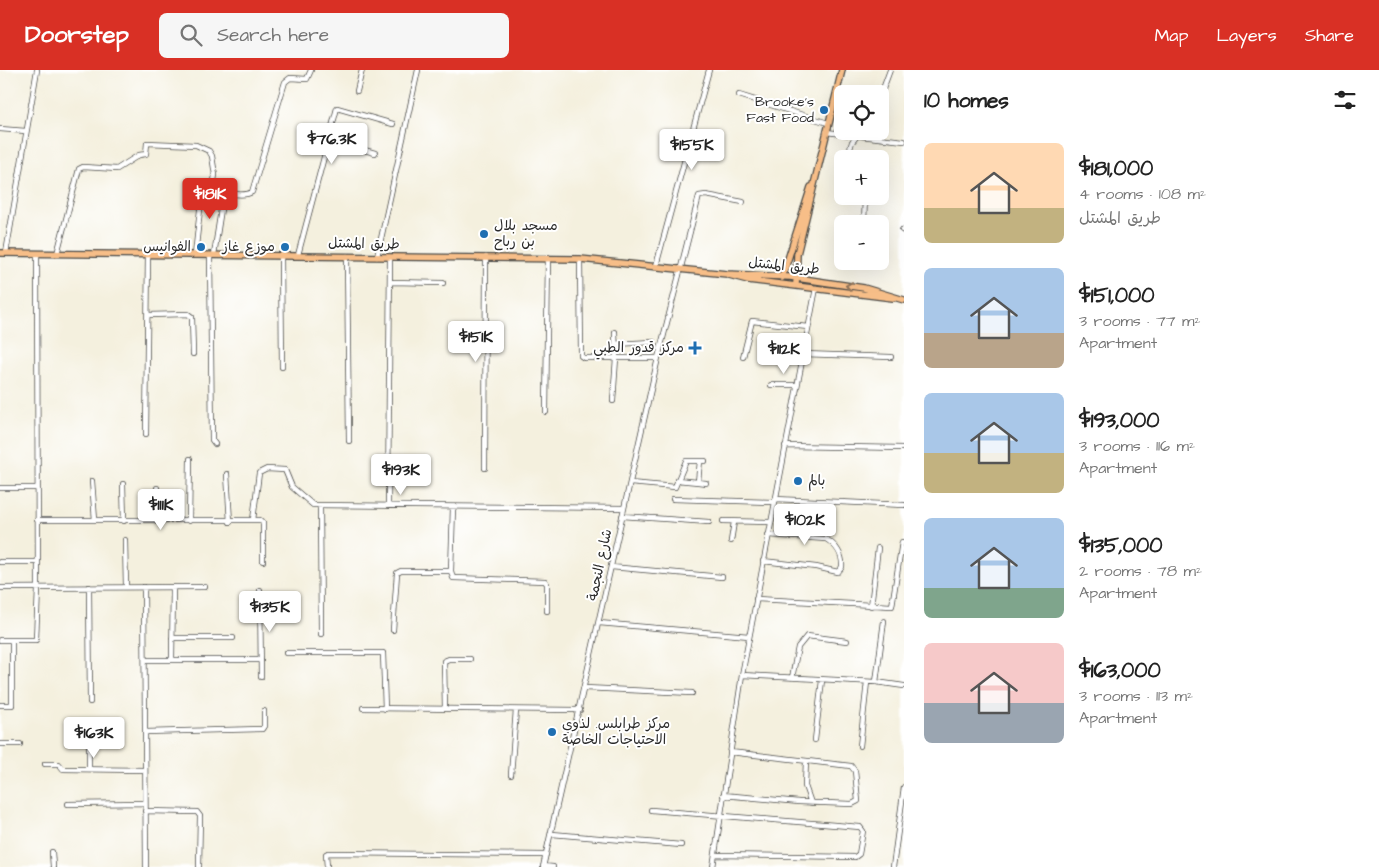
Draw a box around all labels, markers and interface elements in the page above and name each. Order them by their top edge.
search box [159,13,509,58]
text: Doorstep [25,18,129,52]
icon: search [177,21,205,49]
text: Search here [217,22,329,49]
text: Map [1154,23,1188,48]
text: Layers [1216,23,1277,48]
text: Share [1305,23,1354,48]
map controls [834,85,889,270]
button: locate [834,85,889,140]
text: 10 homes [924,86,1009,115]
icon: filters [1331,86,1359,114]
place label: Brooke's Fast Food [746,92,814,128]
marker: Brooke's Fast Food [818,104,830,116]
pin: $76.3K [291,122,373,165]
text: $76.3K [308,128,356,150]
pin: $155K [657,128,727,171]
text: $155K [670,134,714,156]
button: + [834,150,889,205]
text: $181,000 [1079,154,1153,183]
icon: home [964,163,1024,223]
pin: $181K [175,178,245,220]
text: $181K [193,183,227,205]
text: 4 rooms · 108 m² [1079,183,1206,205]
text: طريق المشتل [1079,207,1161,229]
button: − [834,215,889,270]
place label: مسجد بلال بن رباح [494,216,558,252]
marker: مسجد بلال بن رباح [478,228,490,240]
street label: طريق المشتل [328,233,400,255]
place label: الفوانيس [143,237,191,257]
place label: موزع غاز [222,237,275,257]
marker: الفوانيس [195,241,207,253]
marker: موزع غاز [279,241,291,253]
street label: طريق المشتل [747,252,821,280]
text: $151,000 [1079,281,1154,310]
one-way arrow [845,282,854,292]
icon: home [964,288,1024,348]
text: 3 rooms · 77 m² [1079,310,1200,332]
pin: $151K [441,320,511,363]
text: $151K [459,326,493,348]
pin: $112K [749,332,819,375]
text: Apartment [1079,332,1157,354]
place label: مركز قدور الطبي [593,338,684,360]
text: $112K [768,338,800,360]
marker: مركز قدور الطبي [688,341,702,355]
text: $193,000 [1079,406,1160,435]
icon: home [964,413,1024,473]
text: 3 rooms · 116 m² [1079,435,1195,457]
pin: $193K [366,454,436,496]
text: Apartment [1079,457,1157,479]
text: $193K [382,459,420,481]
place label: بالم [808,471,825,491]
marker: بالم [792,475,804,487]
pin: $111K [126,488,196,531]
text: $111K [149,494,173,516]
pin: $102K [770,504,840,546]
text: $102K [785,509,825,531]
street label: شارع النجمة [583,527,617,603]
text: $135,000 [1079,531,1162,560]
icon: home [964,538,1024,598]
text: 2 rooms · 78 m² [1079,560,1202,582]
text: Apartment [1079,582,1157,604]
pin: $135K [235,590,305,633]
text: $135K [250,596,290,618]
text: $163,000 [1079,656,1161,685]
icon: home [964,663,1024,723]
text: 3 rooms · 113 m² [1079,685,1193,707]
text: Apartment [1079,707,1157,729]
place label: مركز طرابلس. لذوي الاحتياجات الخاصة [562,714,670,750]
pin: $163K [59,716,129,759]
text: $163K [75,722,113,744]
marker: مركز طرابلس. لذوي الاحتياجات الخاصة [546,726,558,738]

